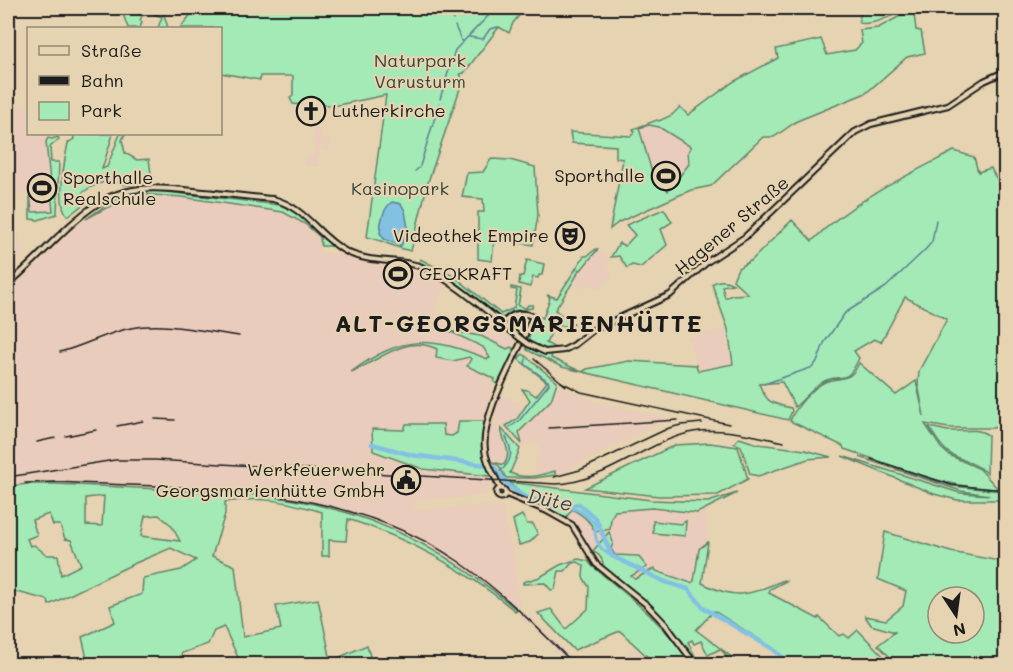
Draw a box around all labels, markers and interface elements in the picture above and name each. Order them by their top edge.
legend [27,27,222,135]
text: Straße [81,38,142,62]
park label: Naturpark Varusturm [374,48,466,93]
text: Bahn [81,68,124,92]
church icon: Lutherkirche [295,95,327,127]
text: Park [81,98,122,122]
place label: Lutherkirche [332,98,446,122]
sports icon: Sporthalle [650,160,682,192]
place label: Sporthalle [555,163,645,187]
place label: Sporthalle Realschule [63,165,156,210]
street label: Hagener Straße [669,170,794,280]
sports icon: Sporthalle Realschule [26,172,58,204]
park label: Kasinopark [351,176,449,200]
theatre icon: Videothek Empire [554,220,586,252]
place label: Videothek Empire [393,223,549,247]
sports icon: GEOKRAFT [382,258,414,290]
place label: GEOKRAFT [419,261,512,285]
district label: ALT-GEORGSMARIENHÜTTE [335,307,703,338]
place label: Werkfeuerwehr Georgsmarienhütte GmbH [156,457,385,502]
public building icon: Werkfeuerwehr Georgsmarienhütte GmbH [390,464,422,496]
water label: Düte [525,482,575,516]
north arrow [926,585,986,645]
text: N [951,619,968,642]

